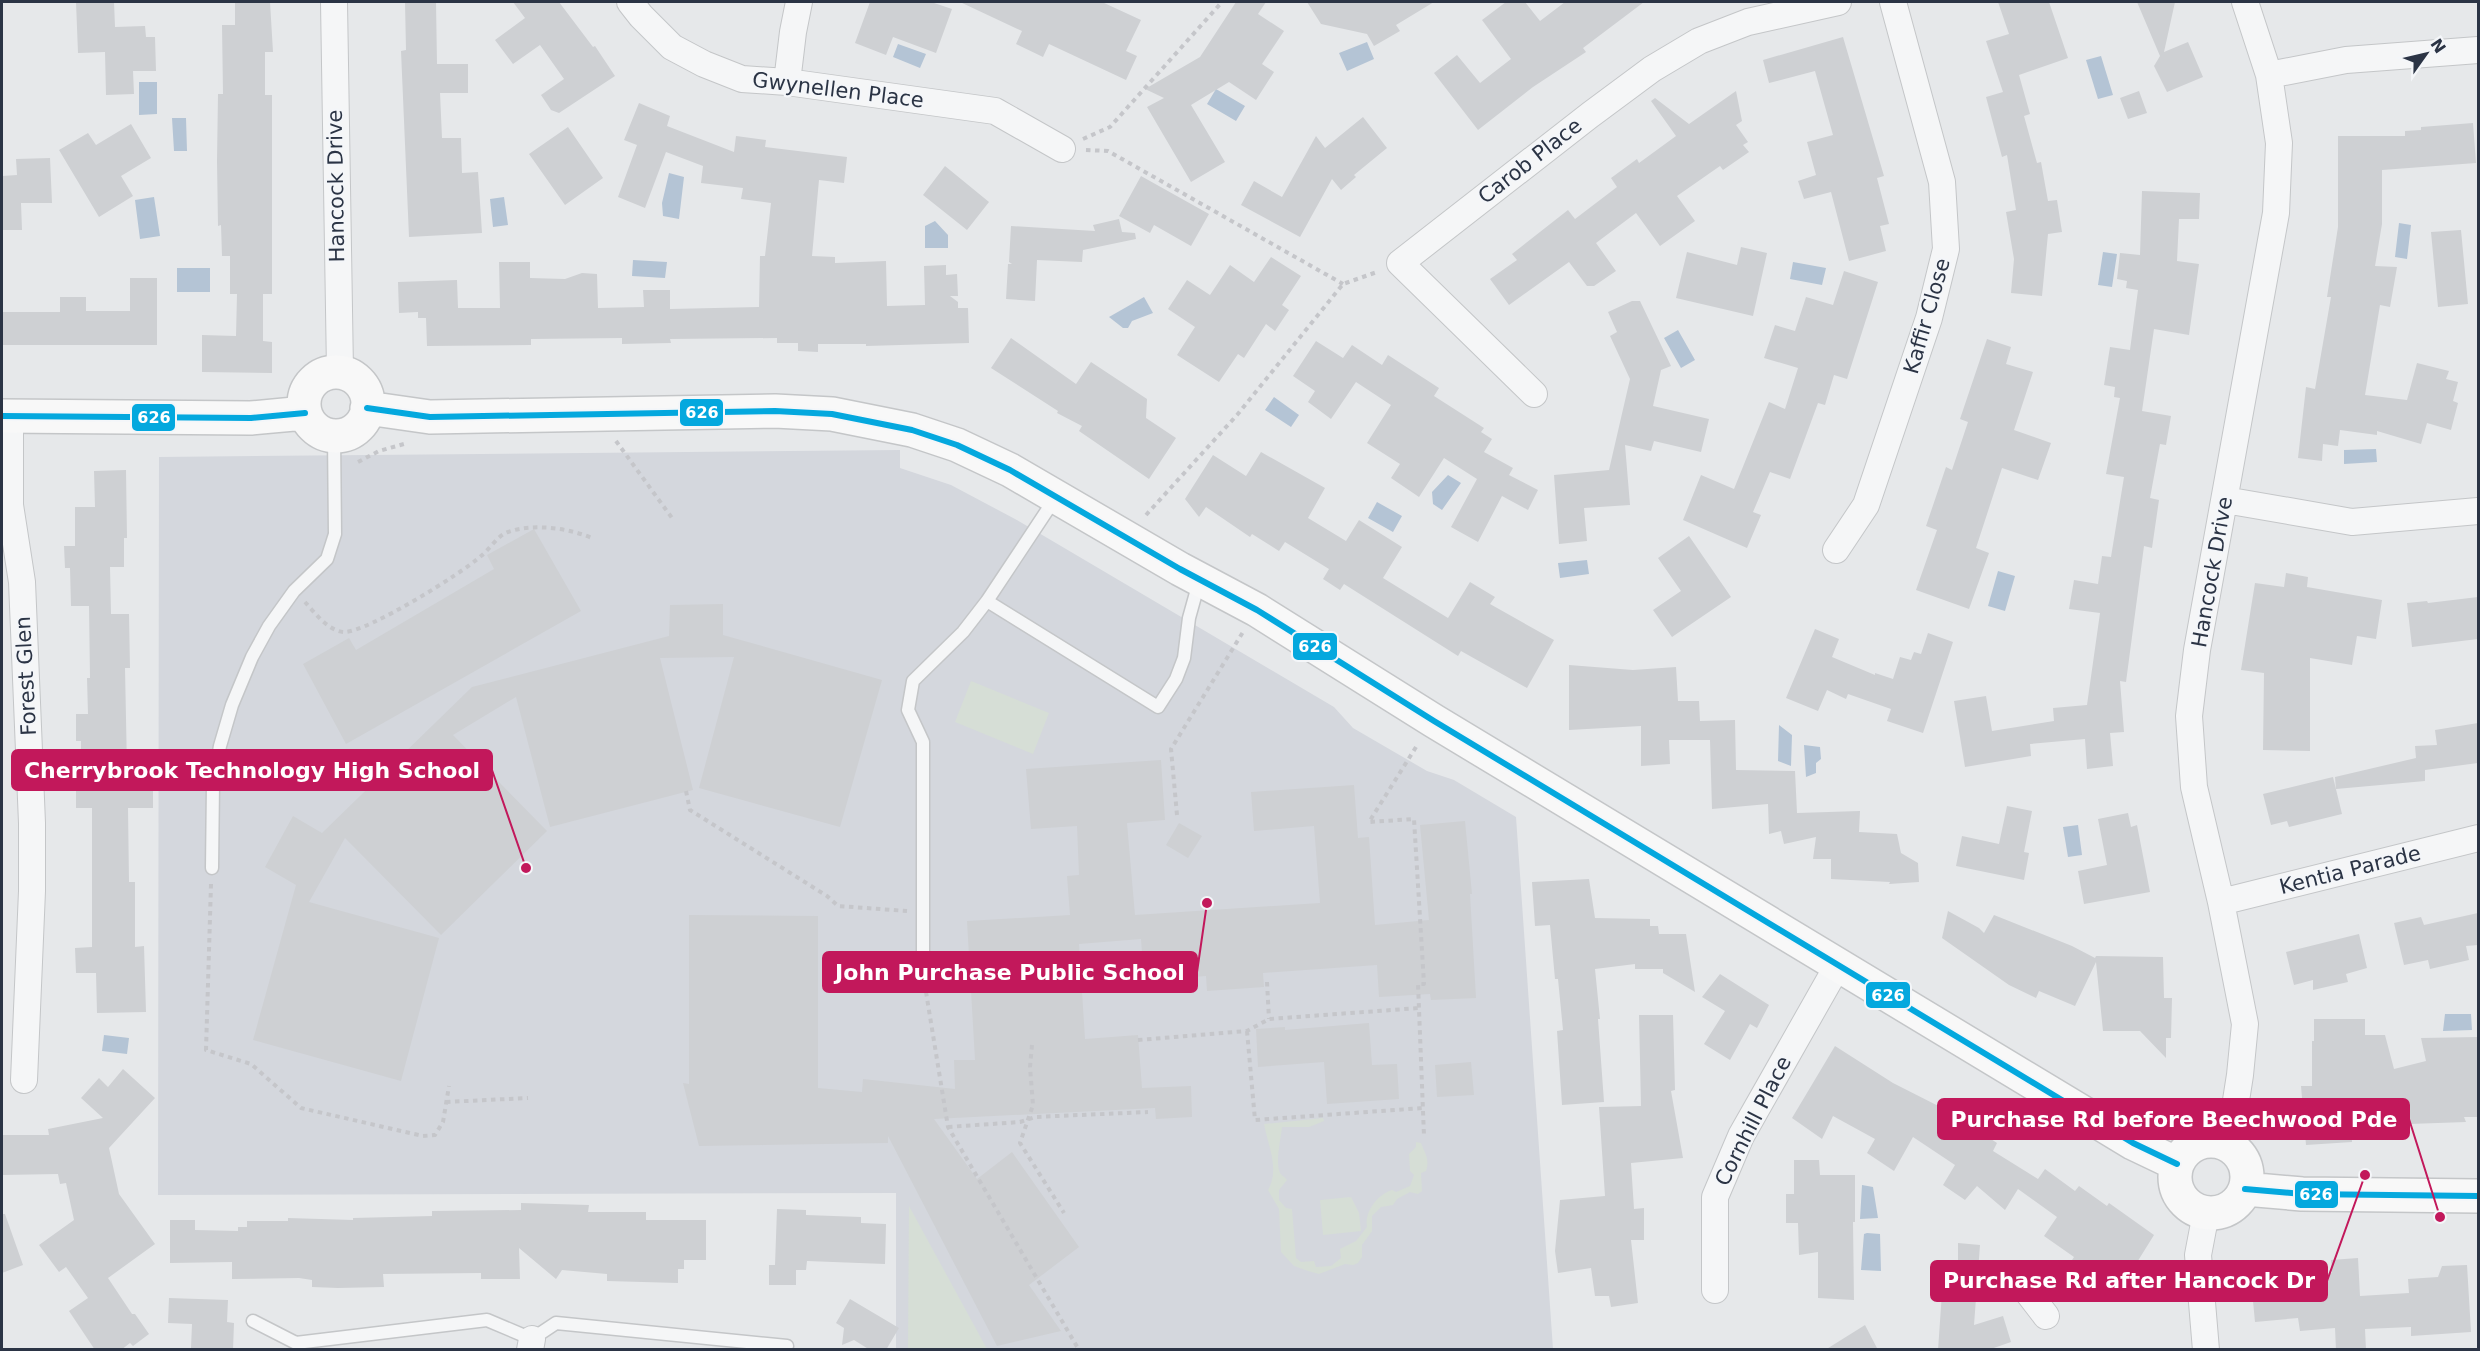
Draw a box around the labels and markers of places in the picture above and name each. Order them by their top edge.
callout: Cherrybrook Technology High School [12,750,492,790]
callout: John Purchase Public School [823,952,1197,992]
callout: Purchase Rd before Beechwood Pde [1938,1099,2409,1139]
callout: Purchase Rd after Hancock Dr [1931,1261,2327,1301]

